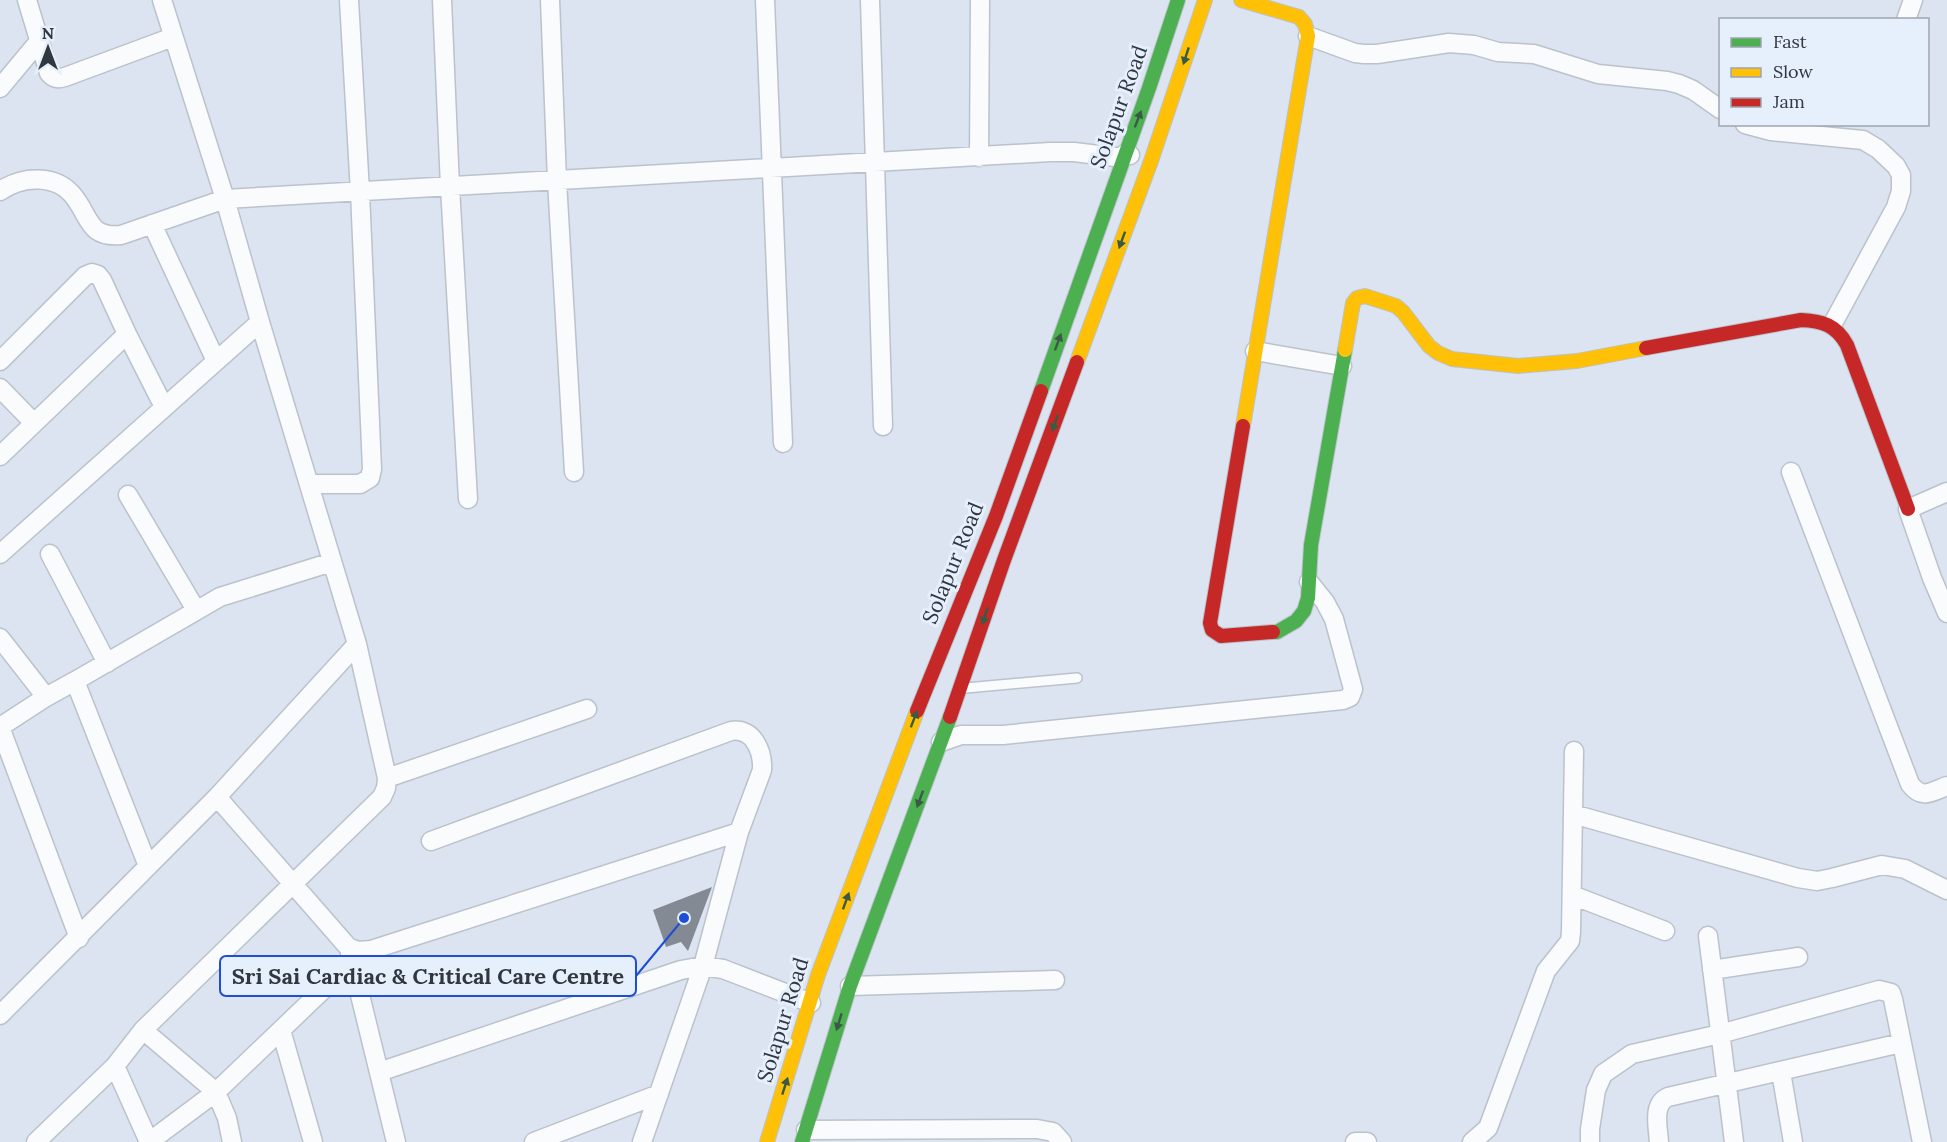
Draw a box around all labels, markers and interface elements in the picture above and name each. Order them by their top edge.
north arrow [18,18,78,78]
legend [1719,18,1929,126]
text: N [42,23,54,43]
text: Fast [1773,30,1807,53]
street label: Solapur Road [1084,42,1153,172]
one-way arrow [1181,47,1191,65]
text: Slow [1773,60,1813,83]
text: Jam [1772,90,1805,113]
one-way arrow [1133,110,1143,128]
one-way arrow [1117,231,1127,249]
one-way arrow [1053,333,1063,351]
one-way arrow [1050,414,1060,432]
street label: Solapur Road [916,498,989,628]
one-way arrow [980,607,990,625]
one-way arrow [909,709,919,727]
one-way arrow [915,790,924,808]
one-way arrow [841,892,851,910]
street label: Solapur Road [751,954,814,1086]
callout: Sri Sai Cardiac & Critical Care Centre [220,956,636,996]
text: Sri Sai Cardiac & Critical Care Centre [232,962,624,990]
one-way arrow [834,1013,843,1031]
one-way arrow [780,1077,790,1095]

